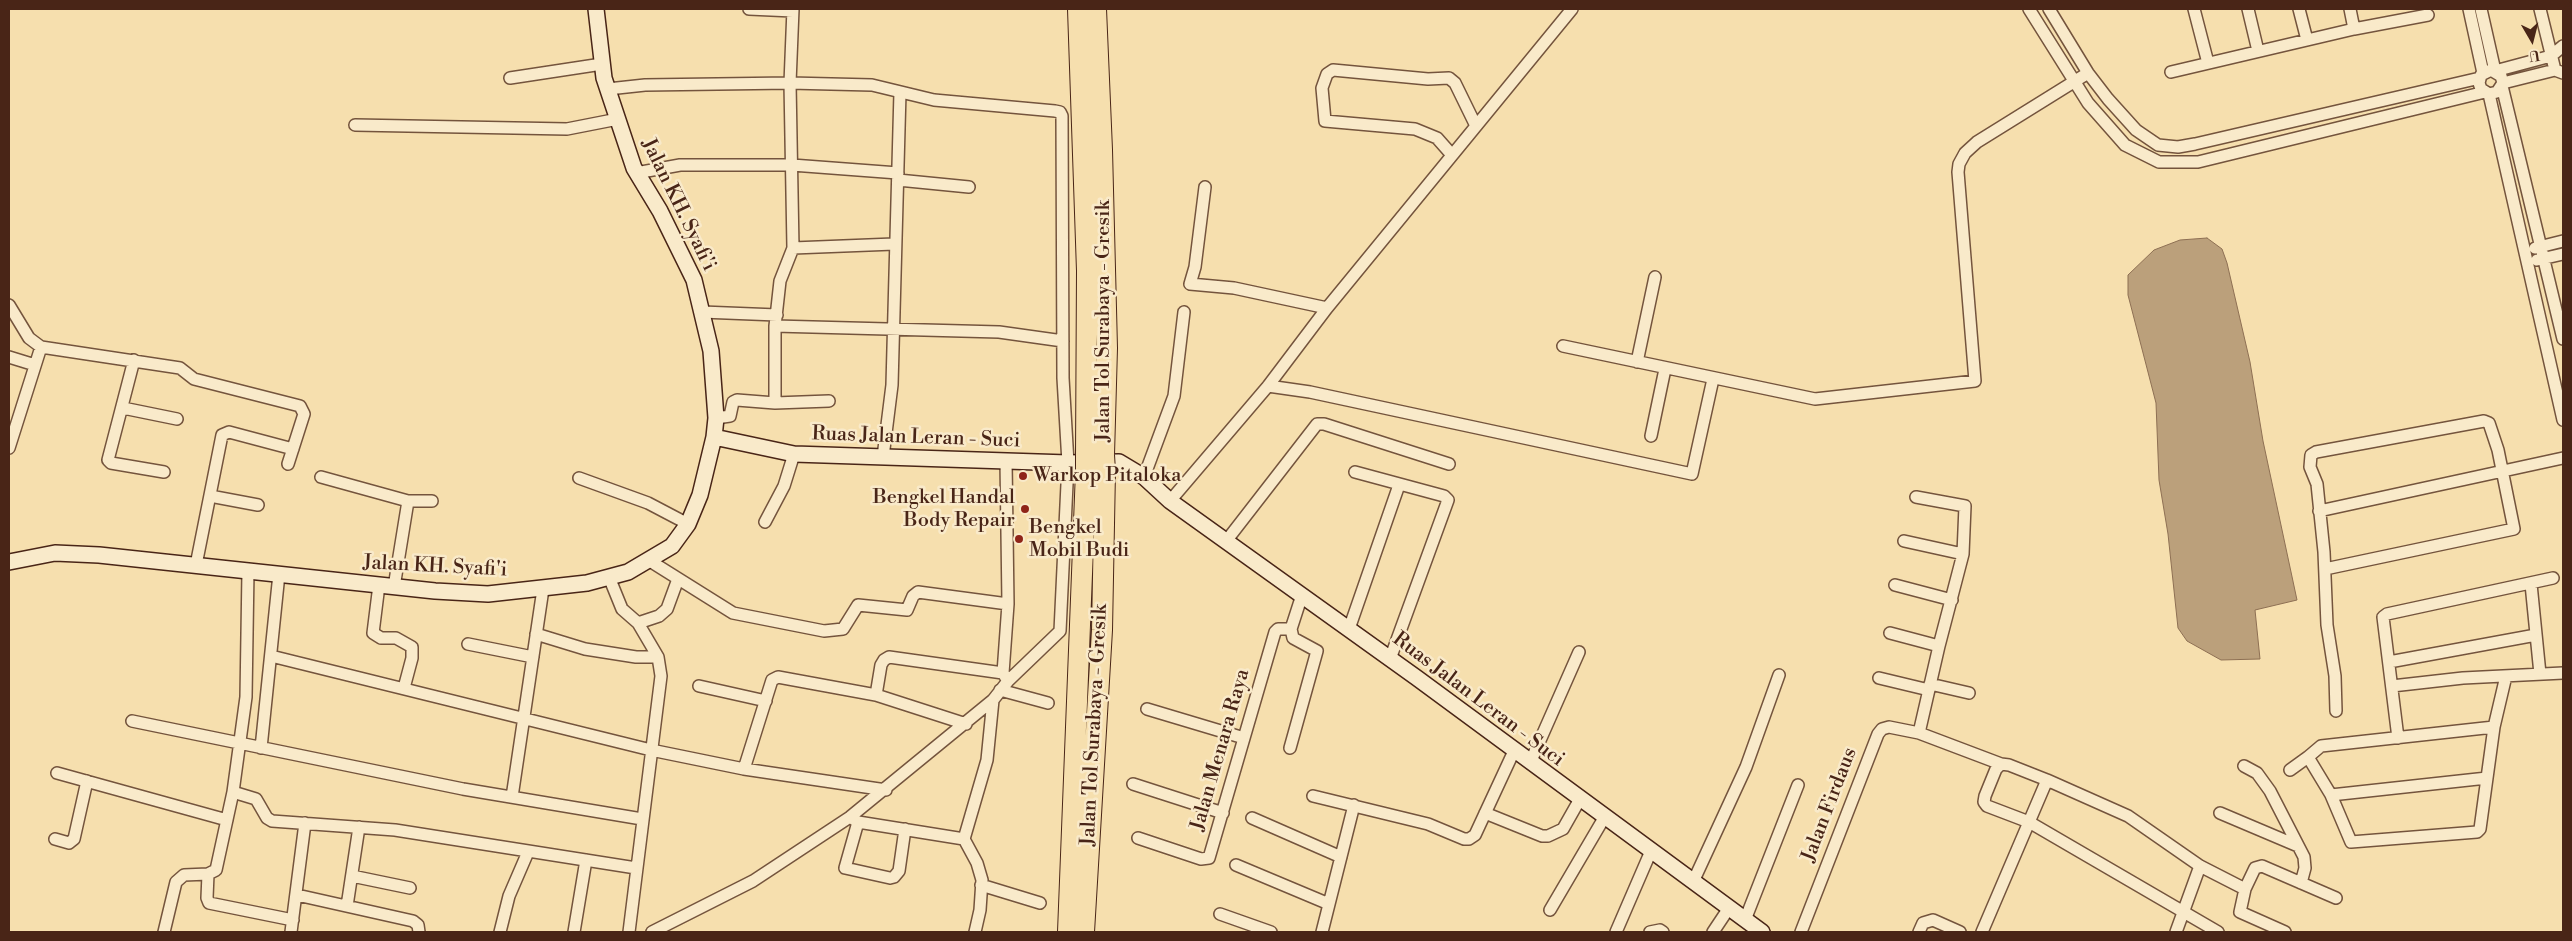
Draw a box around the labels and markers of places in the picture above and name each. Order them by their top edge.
place label: Warkop Pitaloka [1033,464,1181,488]
marker: Warkop Pitaloka [1017,470,1029,482]
place label: Bengkel Handal Body Repair [873,486,1015,533]
marker: Bengkel Handal Body Repair [1019,503,1031,515]
place label: Bengkel Mobil Budi [1029,516,1129,563]
marker: Bengkel Mobil Budi [1013,533,1025,545]

